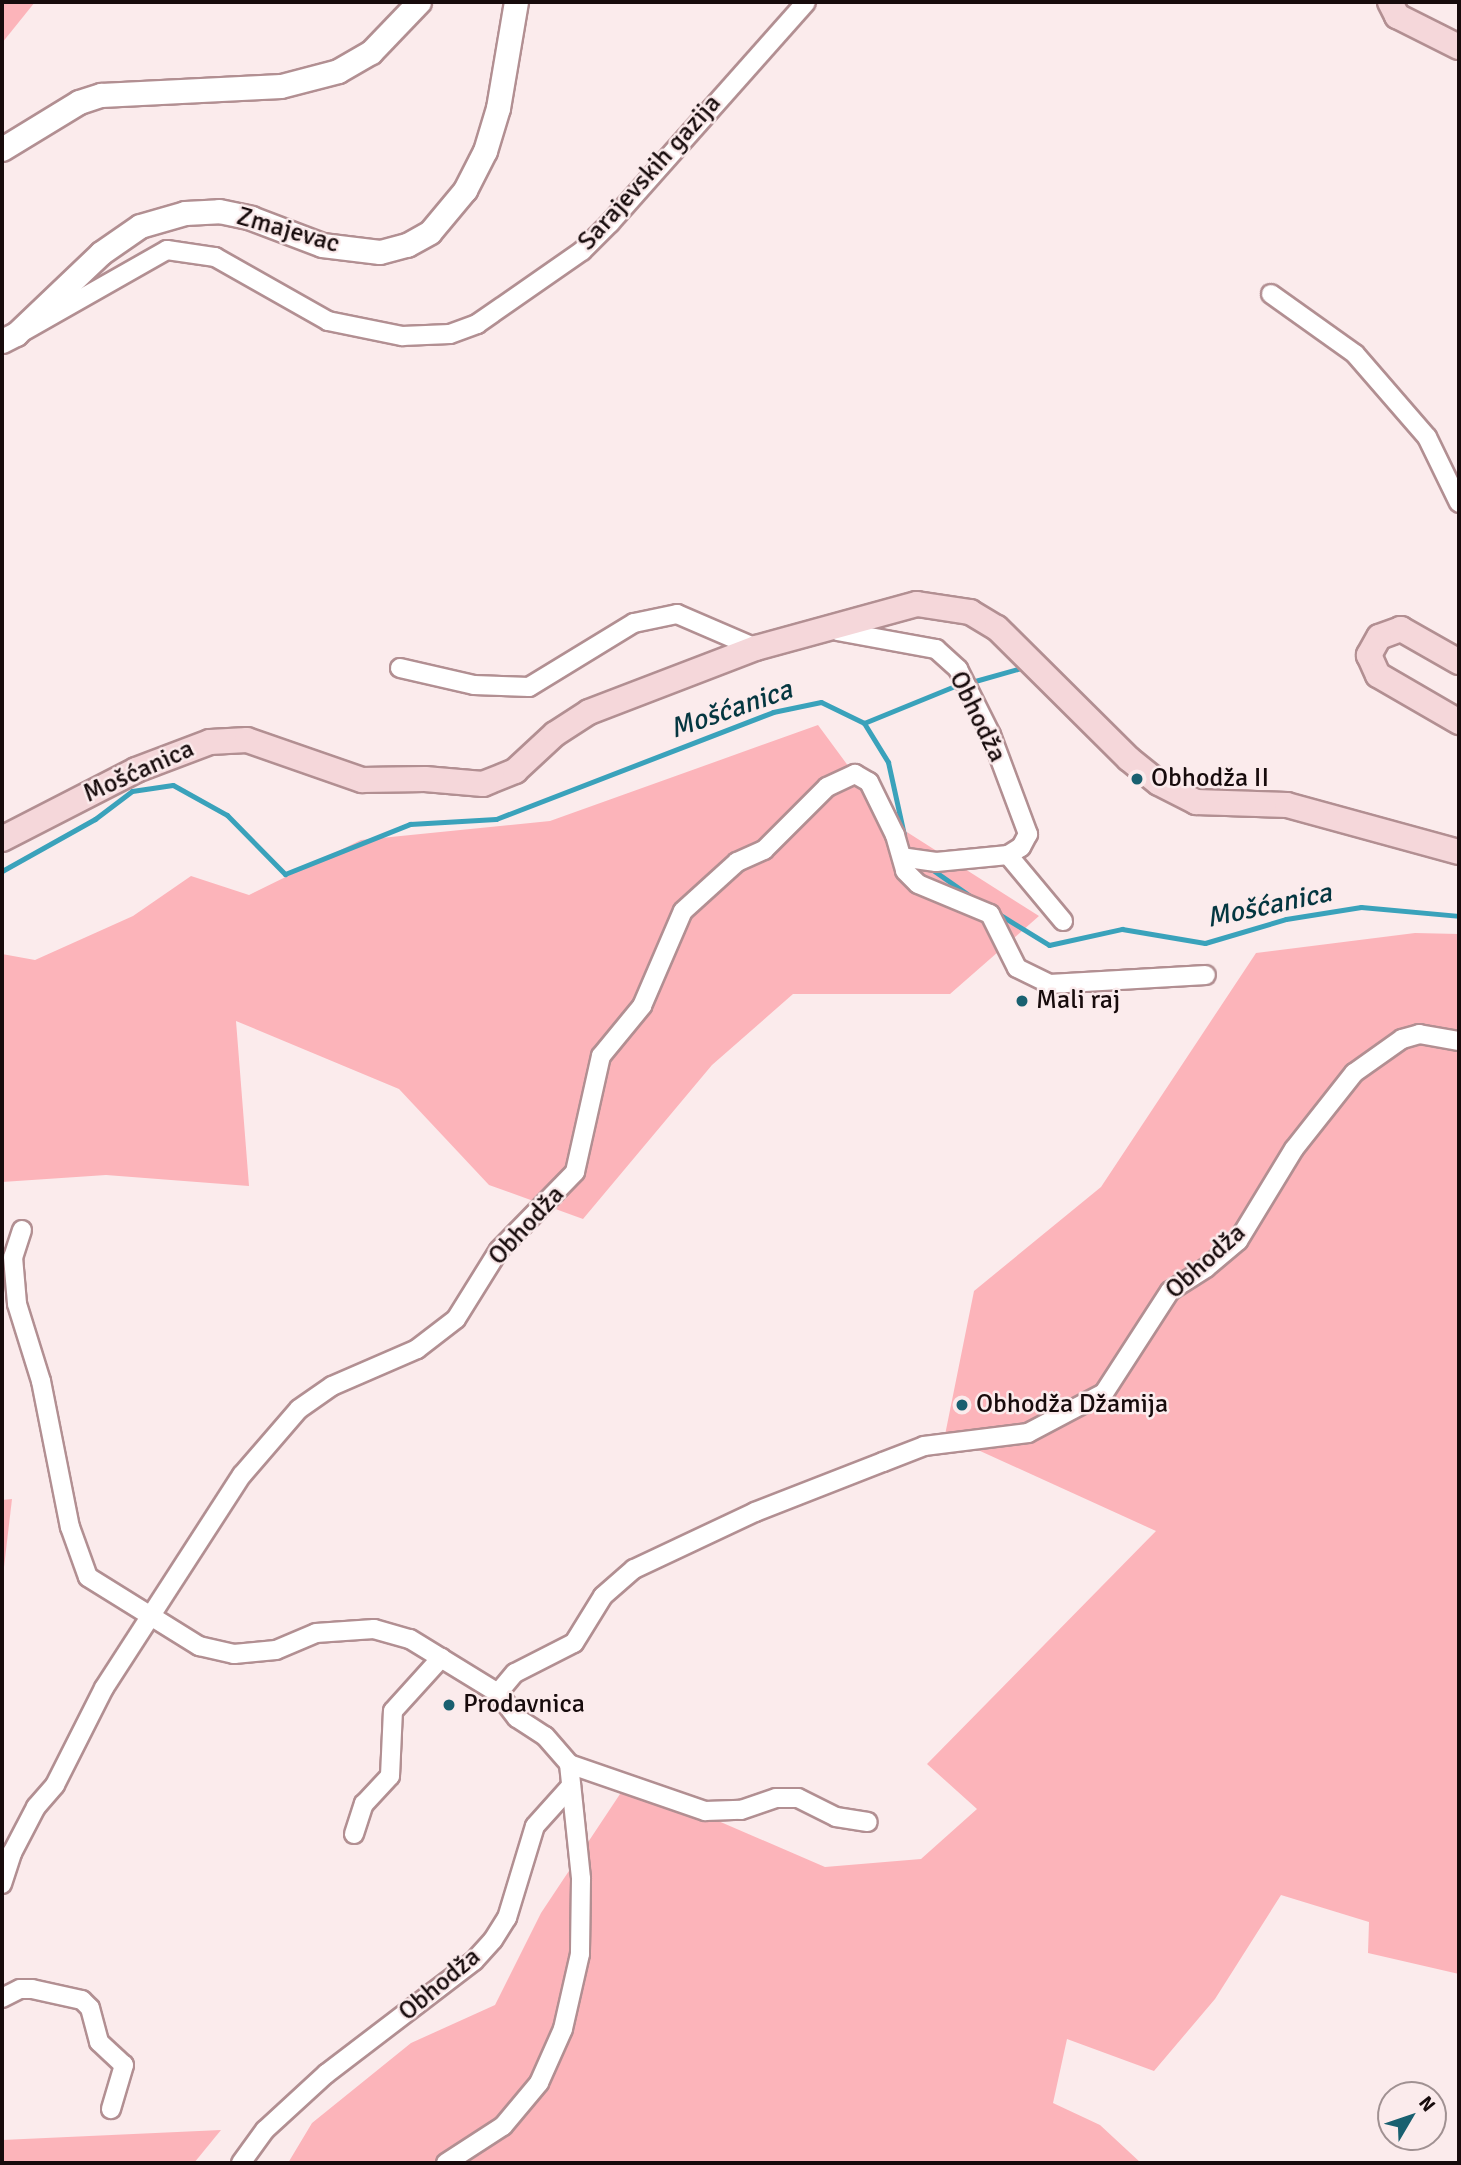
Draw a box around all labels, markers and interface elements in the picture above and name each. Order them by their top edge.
street label: Sarajevskih gazija [572,89,728,257]
street label: Zmajevac [233,201,343,261]
street label: Obhodža [942,667,1012,767]
water label: Mošćanica [665,672,797,746]
street label: Mošćanica [79,734,199,810]
place label: Obhodža II [1151,763,1269,795]
marker: Obhodža II [1129,771,1145,787]
water label: Mošćanica [1203,875,1335,935]
place label: Mali raj [1036,985,1120,1017]
marker: Mali raj [1014,993,1030,1009]
street label: Obhodža [482,1180,572,1272]
street label: Obhodža [1159,1218,1253,1306]
place label: Obhodža Džamija [976,1389,1168,1421]
marker: Obhodža Džamija [954,1397,970,1413]
place label: Prodavnica [463,1689,585,1721]
marker: Prodavnica [441,1697,457,1713]
street label: Obhodža [393,1942,487,2028]
north arrow [1377,2081,1447,2151]
text: N [1413,2091,1440,2117]

